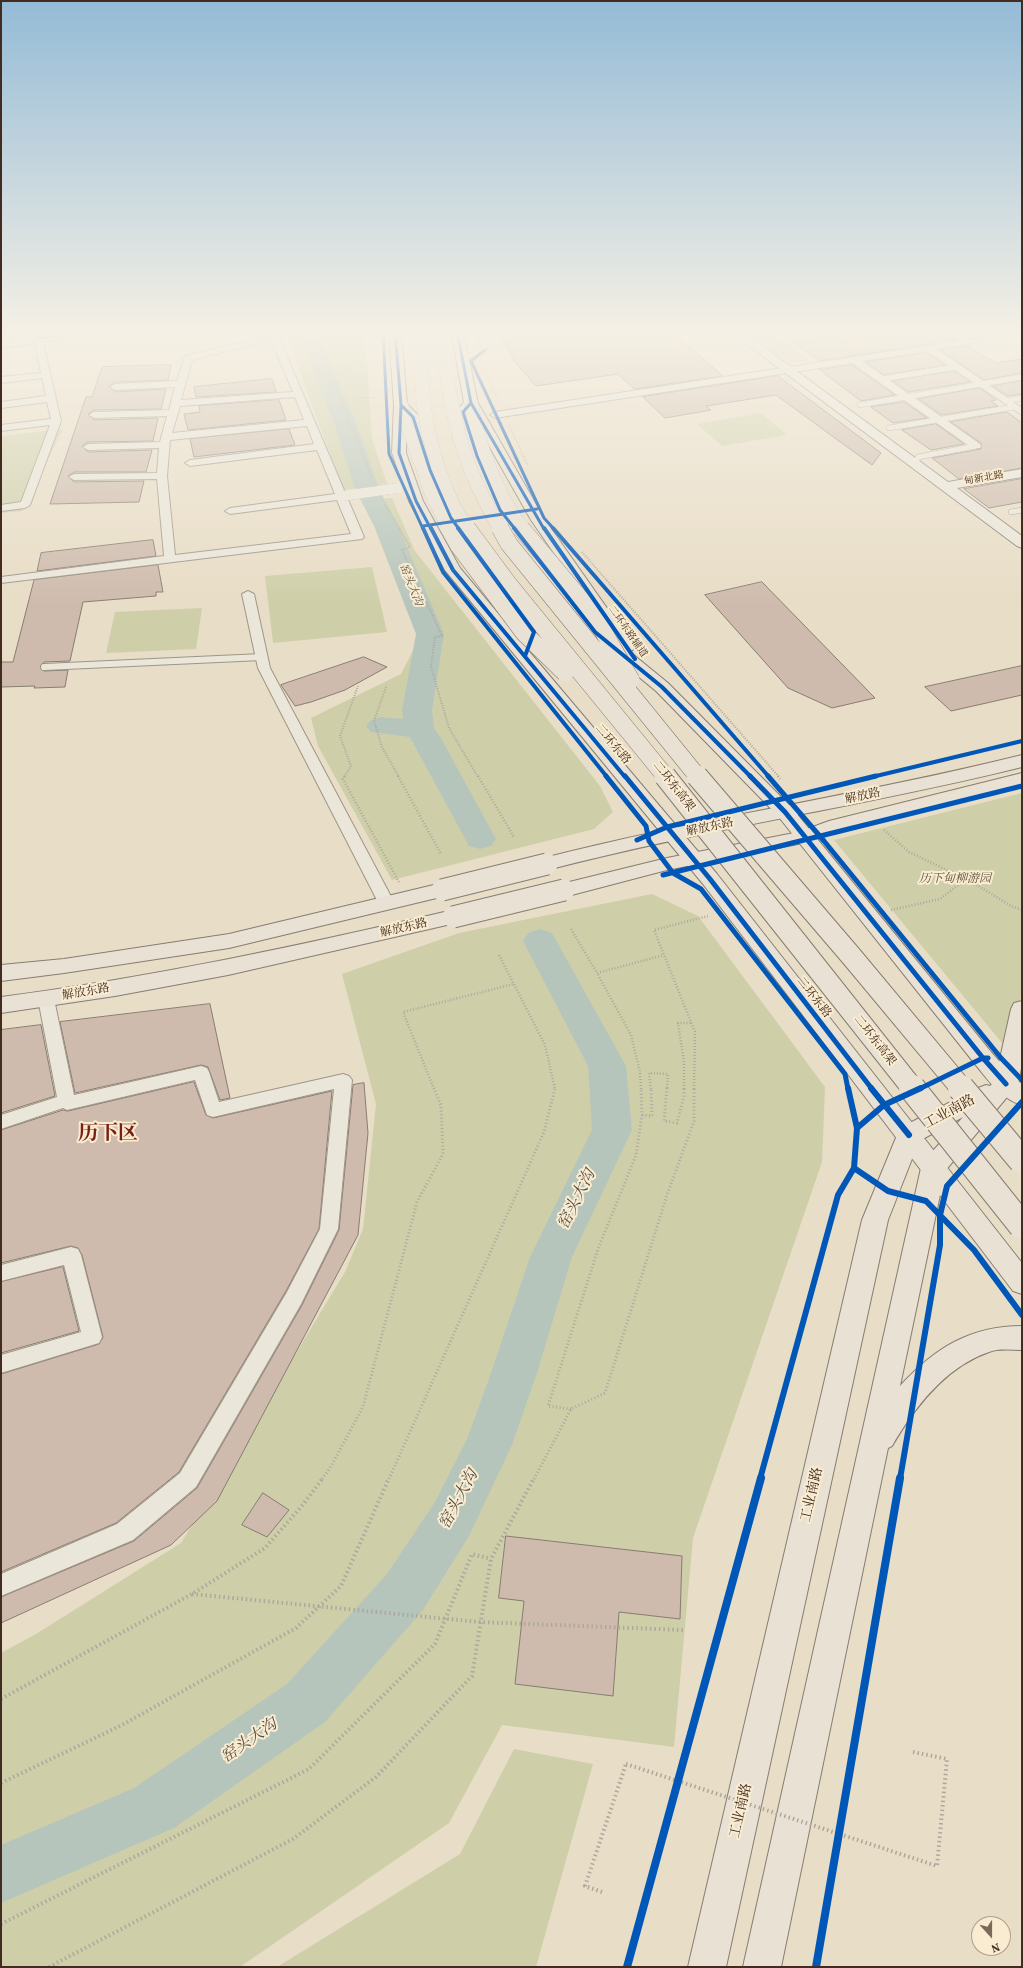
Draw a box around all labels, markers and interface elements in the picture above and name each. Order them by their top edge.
street label: 甸新北路 [963,470,1005,488]
water label: 窑头大沟 [396,562,424,608]
street label: 二环东路辅道 [605,604,649,660]
street label: 二环东路 [591,722,633,768]
street label: 二环东高架 [649,759,697,815]
street label: 解放路 [844,786,882,808]
street label: 解放东路 [685,816,735,840]
park label: 历下甸柳游园 [919,873,991,887]
street label: 解放东路 [379,917,429,941]
street label: 二环东路 [793,975,833,1021]
street label: 解放东路 [61,982,111,1004]
street label: 二环东高架 [850,1013,898,1069]
street label: 工业南路 [921,1092,979,1134]
district label: 历下区 [78,1123,138,1147]
water label: 窑头大沟 [555,1167,601,1233]
street label: 工业南路 [799,1466,827,1524]
water label: 窑头大沟 [437,1467,483,1533]
water label: 窑头大沟 [218,1716,282,1768]
street label: 工业南路 [728,1782,756,1840]
north arrow [971,1916,1011,1956]
text: N [989,1938,1002,1955]

